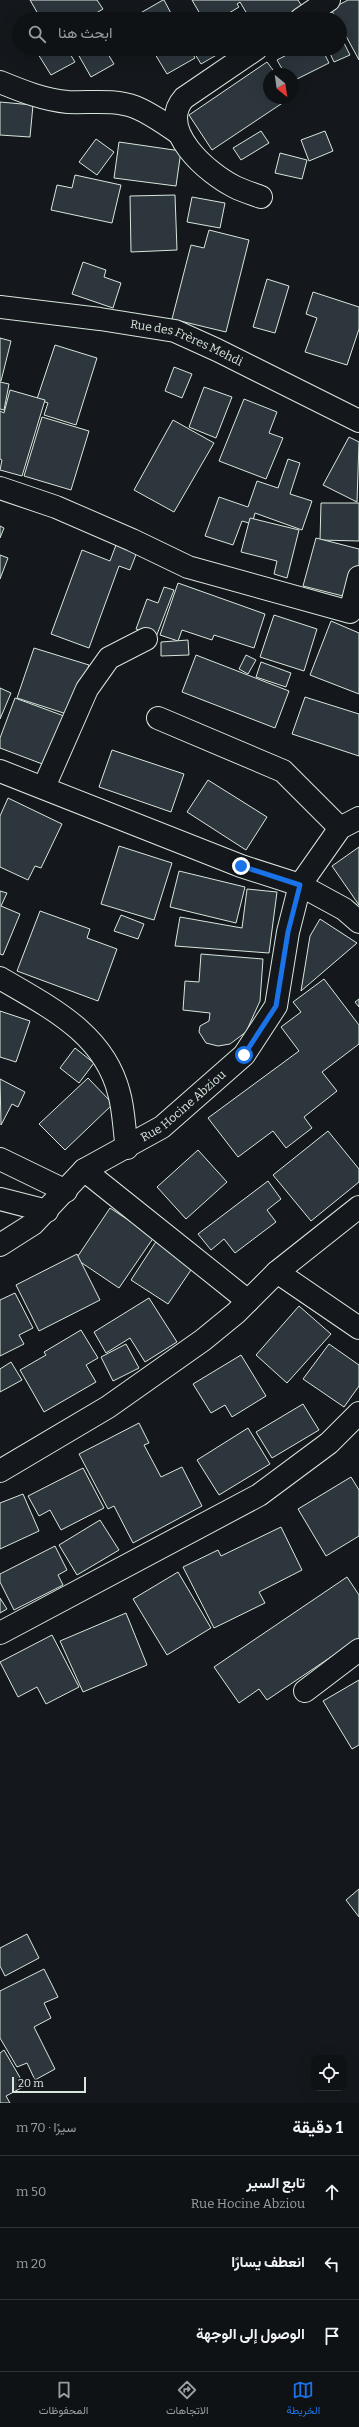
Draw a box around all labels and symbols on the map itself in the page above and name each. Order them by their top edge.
north arrow [263,68,299,104]
street label: Rue des Frères Mehdi [129,317,245,369]
route end [232,857,250,875]
route start [235,1046,253,1064]
street label: Rue Hocine Abziou [138,1067,229,1144]
scale bar [12,2075,86,2094]

